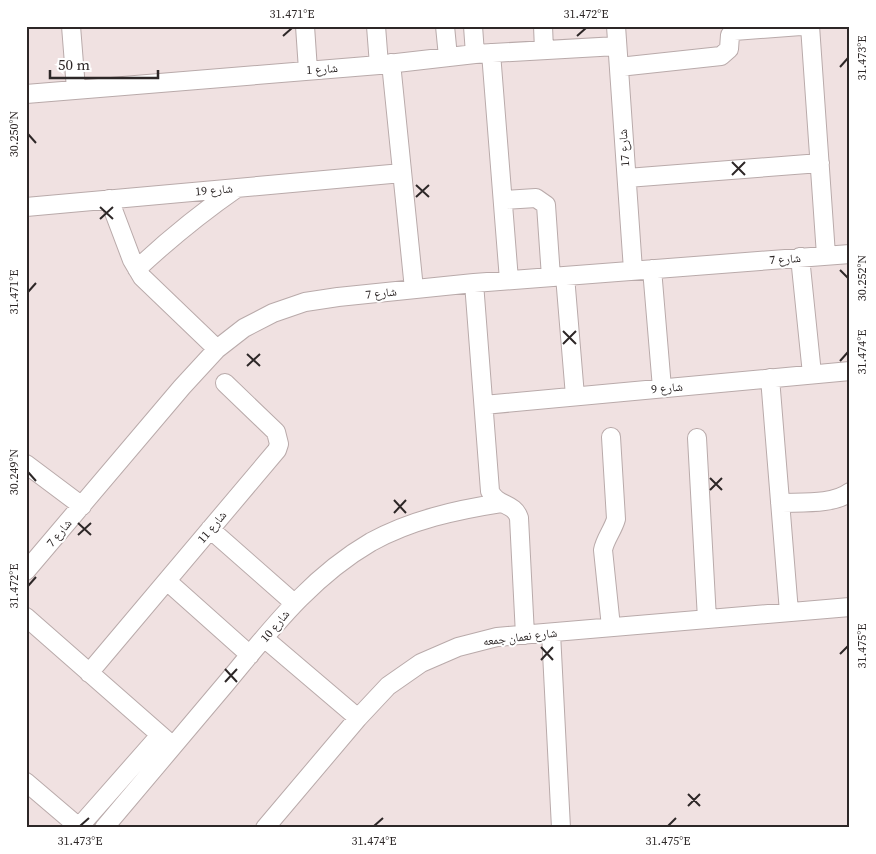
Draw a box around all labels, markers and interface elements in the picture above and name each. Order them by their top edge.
text: 31.471°E [270,6,314,22]
text: 31.472°E [564,6,608,22]
text: 31.473°E [854,36,870,80]
scale bar [50,48,158,80]
text: 50 m [58,54,90,75]
street label: شارع 1 [306,60,338,78]
text: 30.250°N [6,111,22,157]
street label: شارع 17 [615,129,633,167]
street label: شارع 19 [195,180,234,200]
street label: شارع 7 [769,250,801,268]
text: 30.252°N [854,255,870,301]
text: 31.471°E [6,270,22,314]
street label: شارع 7 [364,283,398,303]
text: 31.474°E [854,330,870,374]
street label: شارع 9 [651,379,684,397]
text: 30.249°N [6,449,22,495]
street label: شارع 11 [194,507,230,547]
street label: شارع 7 [43,516,75,550]
text: 31.472°E [6,564,22,608]
street label: شارع 10 [257,606,293,646]
street label: شارع نعمان جمعه [482,624,558,649]
text: 31.475°E [854,624,870,668]
text: 31.473°E [58,833,102,849]
text: 31.474°E [352,833,396,849]
text: 31.475°E [646,833,690,849]

